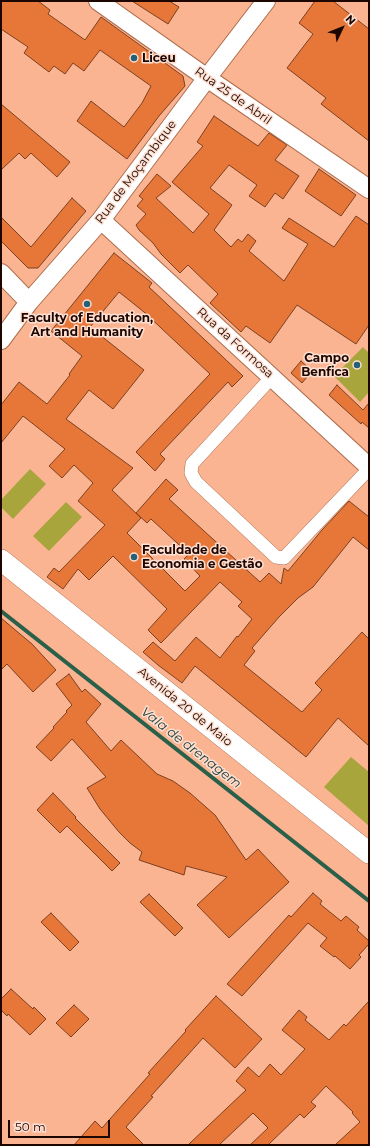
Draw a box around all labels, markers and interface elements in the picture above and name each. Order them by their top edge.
north arrow [322,8,362,48]
text: N [343,12,359,28]
place label: Liceu [142,51,176,65]
marker: Liceu [129,53,139,63]
street label: Rua 25 de Abril [192,64,274,128]
street label: Rua de Moçambique [92,117,180,227]
marker: Faculty of Education, Art and Humanity [82,299,92,309]
street label: Rua da Formosa [194,305,276,381]
place label: Faculty of Education, Art and Humanity [21,311,153,339]
place label: Campo Benfica [301,351,349,379]
marker: Campo Benfica [352,360,362,370]
place label: Faculdade de Economia e Gestão [142,543,263,571]
marker: Faculdade de Economia e Gestão [129,552,139,562]
street label: Avenida 20 de Maio [135,665,235,749]
water label: Vala de drenagem [138,704,244,792]
scale bar [10,1112,112,1138]
text: 50 m [15,1119,46,1134]

